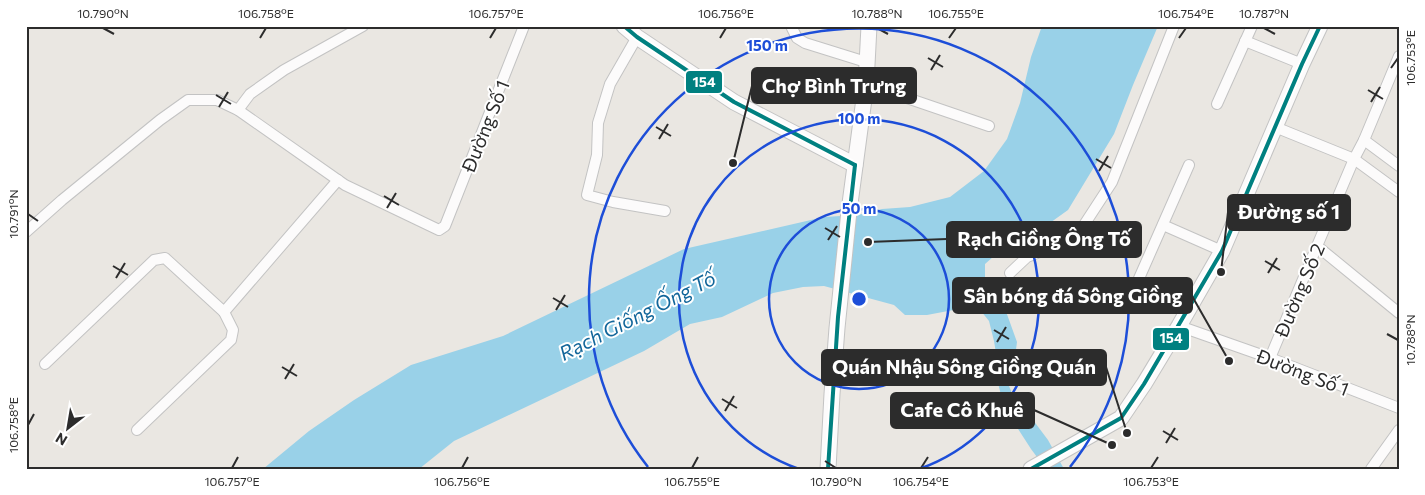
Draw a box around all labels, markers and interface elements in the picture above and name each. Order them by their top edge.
text: 10.790°N [77,6,129,20]
text: 106.758°E [238,6,294,20]
text: 106.757°E [468,6,524,20]
text: 106.756°E [698,6,754,20]
text: 10.788°N [851,6,903,20]
text: 106.755°E [928,6,984,20]
text: 106.754°E [1158,6,1214,20]
text: 10.787°N [1239,6,1289,20]
text: 106.753°E [1403,30,1417,86]
text: 150 m [746,36,788,54]
callout: Chợ Bình Trưng [752,68,916,103]
line badge: 154 [685,70,723,94]
text: 154 [692,73,716,90]
text: Chợ Bình Trưng [762,73,906,98]
street label: Đường Số 1 [456,77,514,176]
text: 100 m [838,109,880,127]
text: 10.791°N [6,190,20,238]
callout: Đường số 1 [1228,195,1350,230]
text: 50 m [842,199,876,217]
text: Đường số 1 [1237,199,1340,223]
callout: Rạch Giồng Ông Tố [947,222,1141,257]
text: Rạch Giồng Ông Tố [957,226,1133,251]
street label: Đường Số 2 [1269,240,1329,341]
water label: Rạch Giống Ống Tố [554,262,723,365]
callout: Sân bóng đá Sông Giồng [953,278,1192,313]
text: Sân bóng đá Sông Giồng [964,283,1182,307]
centre of rings [850,290,868,308]
text: 10.788°N [1403,314,1417,366]
line badge: 154 [1152,327,1190,351]
text: 154 [1159,329,1183,346]
street label: Đường Số 1 [1253,344,1352,400]
callout: Quán Nhậu Sông Giồng Quán [822,350,1106,385]
text: Quán Nhậu Sông Giồng Quán [832,354,1096,379]
callout: Cafe Cô Khuê [891,393,1034,428]
text: 106.758°E [6,397,20,453]
text: Cafe Cô Khuê [900,397,1024,421]
north arrow [42,402,92,452]
text: N [52,430,70,450]
text: 106.757°E [204,474,260,488]
text: 106.756°E [434,474,490,488]
text: 106.755°E [664,474,720,488]
text: 10.790°N [810,474,862,488]
text: 106.754°E [893,474,949,488]
text: 106.753°E [1123,474,1179,488]

